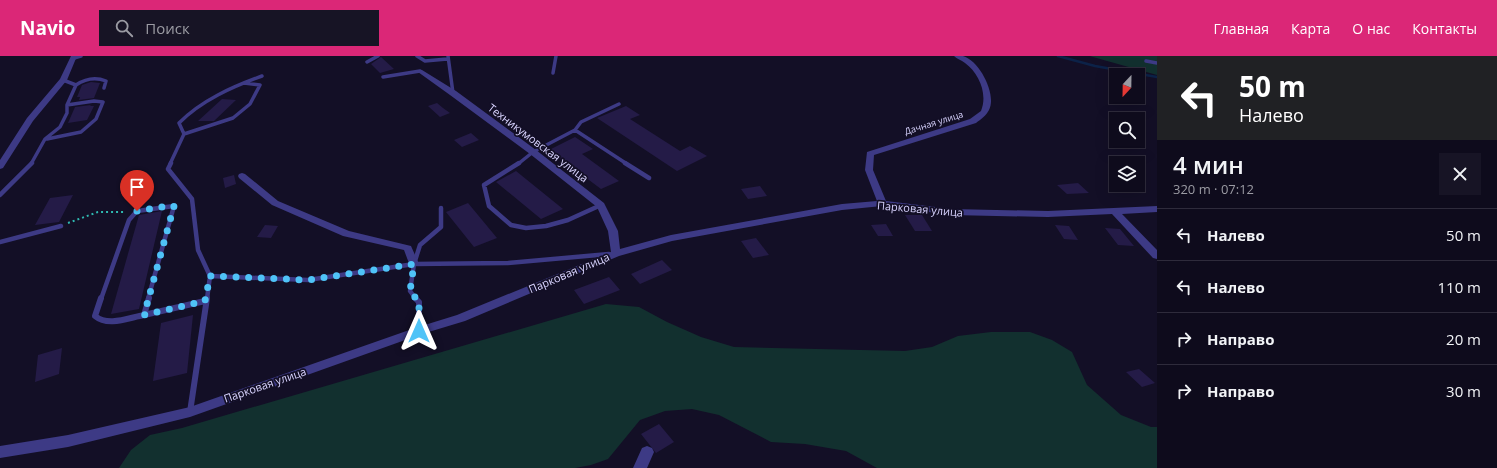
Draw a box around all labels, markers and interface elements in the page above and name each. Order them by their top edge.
search box [99,10,379,46]
text: Navio [20,15,75,41]
icon: search [113,17,135,39]
text: Поиск [145,18,190,38]
text: Главная [1214,19,1269,38]
text: Карта [1291,19,1330,38]
text: О нас [1352,19,1390,38]
text: Контакты [1412,19,1477,38]
text: 50 m [1239,67,1306,105]
north arrow [1109,68,1145,104]
map controls [1109,68,1145,192]
icon: left [1173,72,1225,124]
street label: Техникумовская улица [485,100,592,185]
text: Налево [1239,103,1304,127]
street label: Дачная улица [903,107,965,138]
button: search [1109,112,1145,148]
text: 4 мин [1173,148,1244,181]
button: close [1439,153,1481,195]
button: layers [1109,156,1145,192]
pin [120,170,154,211]
icon: arrive [126,176,148,198]
text: 320 m · 07:12 [1173,180,1254,198]
street label: Парковая улица [876,197,964,220]
icon: left [1173,224,1195,246]
text: Налево [1207,225,1265,245]
text: 50 m [1446,225,1481,245]
street label: Парковая улица [526,249,611,296]
icon: left [1173,276,1195,298]
text: Налево [1207,277,1265,297]
text: 110 m [1437,277,1481,297]
position arrow [398,310,440,352]
icon: right [1173,328,1195,350]
text: Направо [1207,329,1275,349]
text: 20 m [1446,329,1481,349]
street label: Парковая улица [222,363,308,406]
icon: right [1173,380,1195,402]
text: Направо [1207,381,1275,401]
text: 30 m [1446,381,1481,401]

